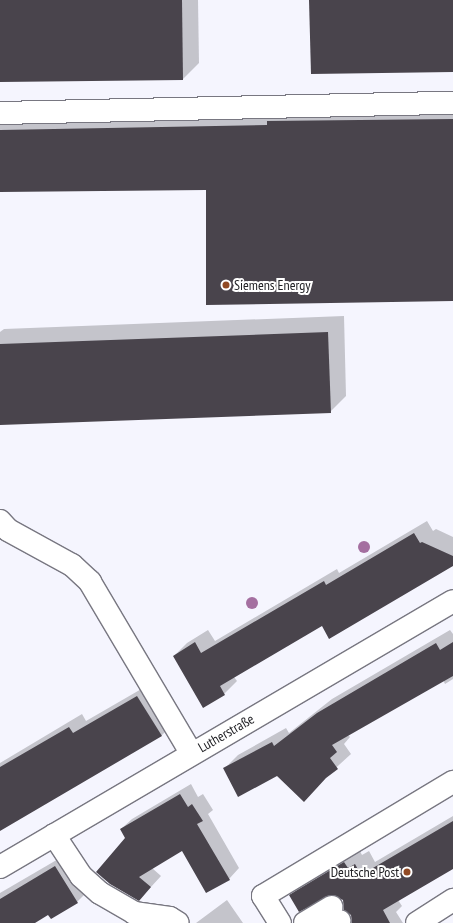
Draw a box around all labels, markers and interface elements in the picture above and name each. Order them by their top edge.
place label: Siemens Energy [234,277,311,293]
marker: Siemens Energy [221,280,231,290]
street label: Lutherstraße [195,710,257,756]
place label: Deutsche Post [331,864,399,880]
marker: Deutsche Post [402,867,412,877]

